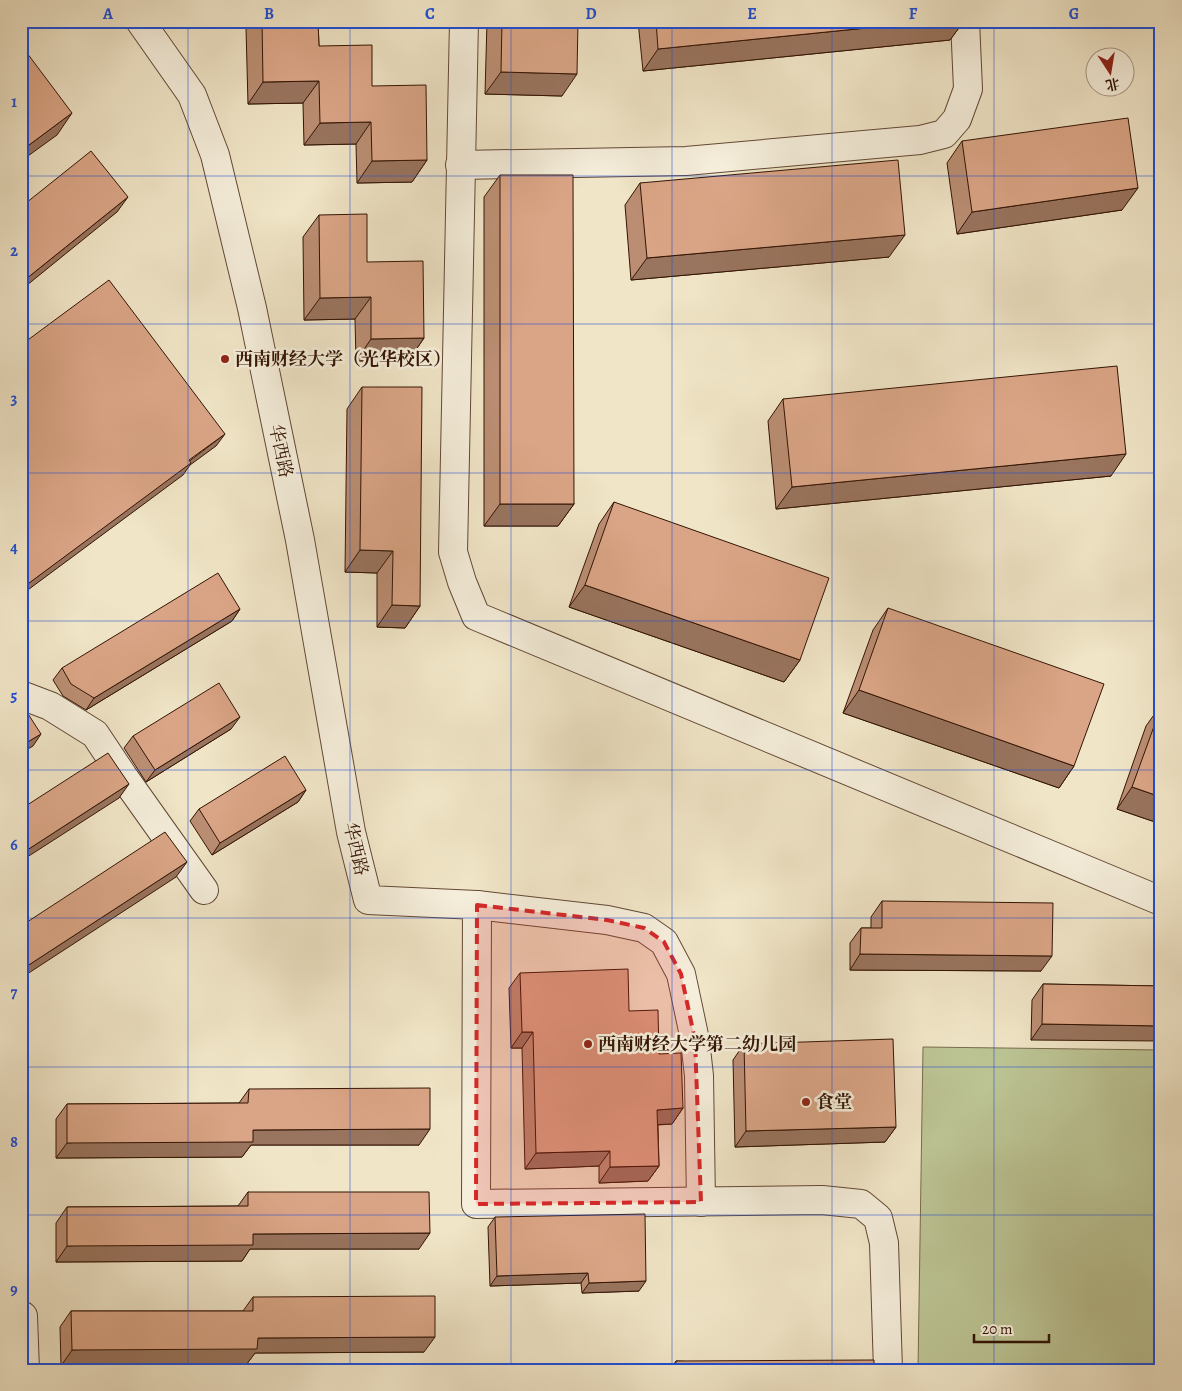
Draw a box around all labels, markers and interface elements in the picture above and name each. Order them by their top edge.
text: A [102,3,114,25]
text: B [264,3,274,25]
text: C [425,3,435,25]
text: D [585,3,597,25]
text: E [747,3,757,25]
text: F [909,3,918,25]
text: G [1069,3,1079,25]
north arrow [1084,48,1134,98]
text: 北 [1104,73,1121,95]
text: 1 [11,91,17,113]
text: 2 [10,240,18,262]
place label: 西南财经大学（光华校区） [235,347,451,371]
marker: 西南财经大学（光华校区） [219,353,231,365]
text: 3 [11,388,18,410]
street label: 华西路 [264,422,298,480]
text: 4 [10,537,18,559]
text: 5 [11,685,18,707]
street label: 华西路 [338,820,374,878]
text: 6 [10,834,18,856]
text: 7 [11,982,18,1004]
place label: 西南财经大学第二幼儿园 [598,1032,796,1056]
marker: 西南财经大学第二幼儿园 [582,1038,594,1050]
place label: 食堂 [816,1090,852,1114]
marker: 食堂 [800,1096,812,1108]
text: 8 [10,1131,18,1153]
text: 9 [10,1279,18,1301]
scale bar [974,1311,1050,1343]
text: 20 m [982,1319,1013,1339]

